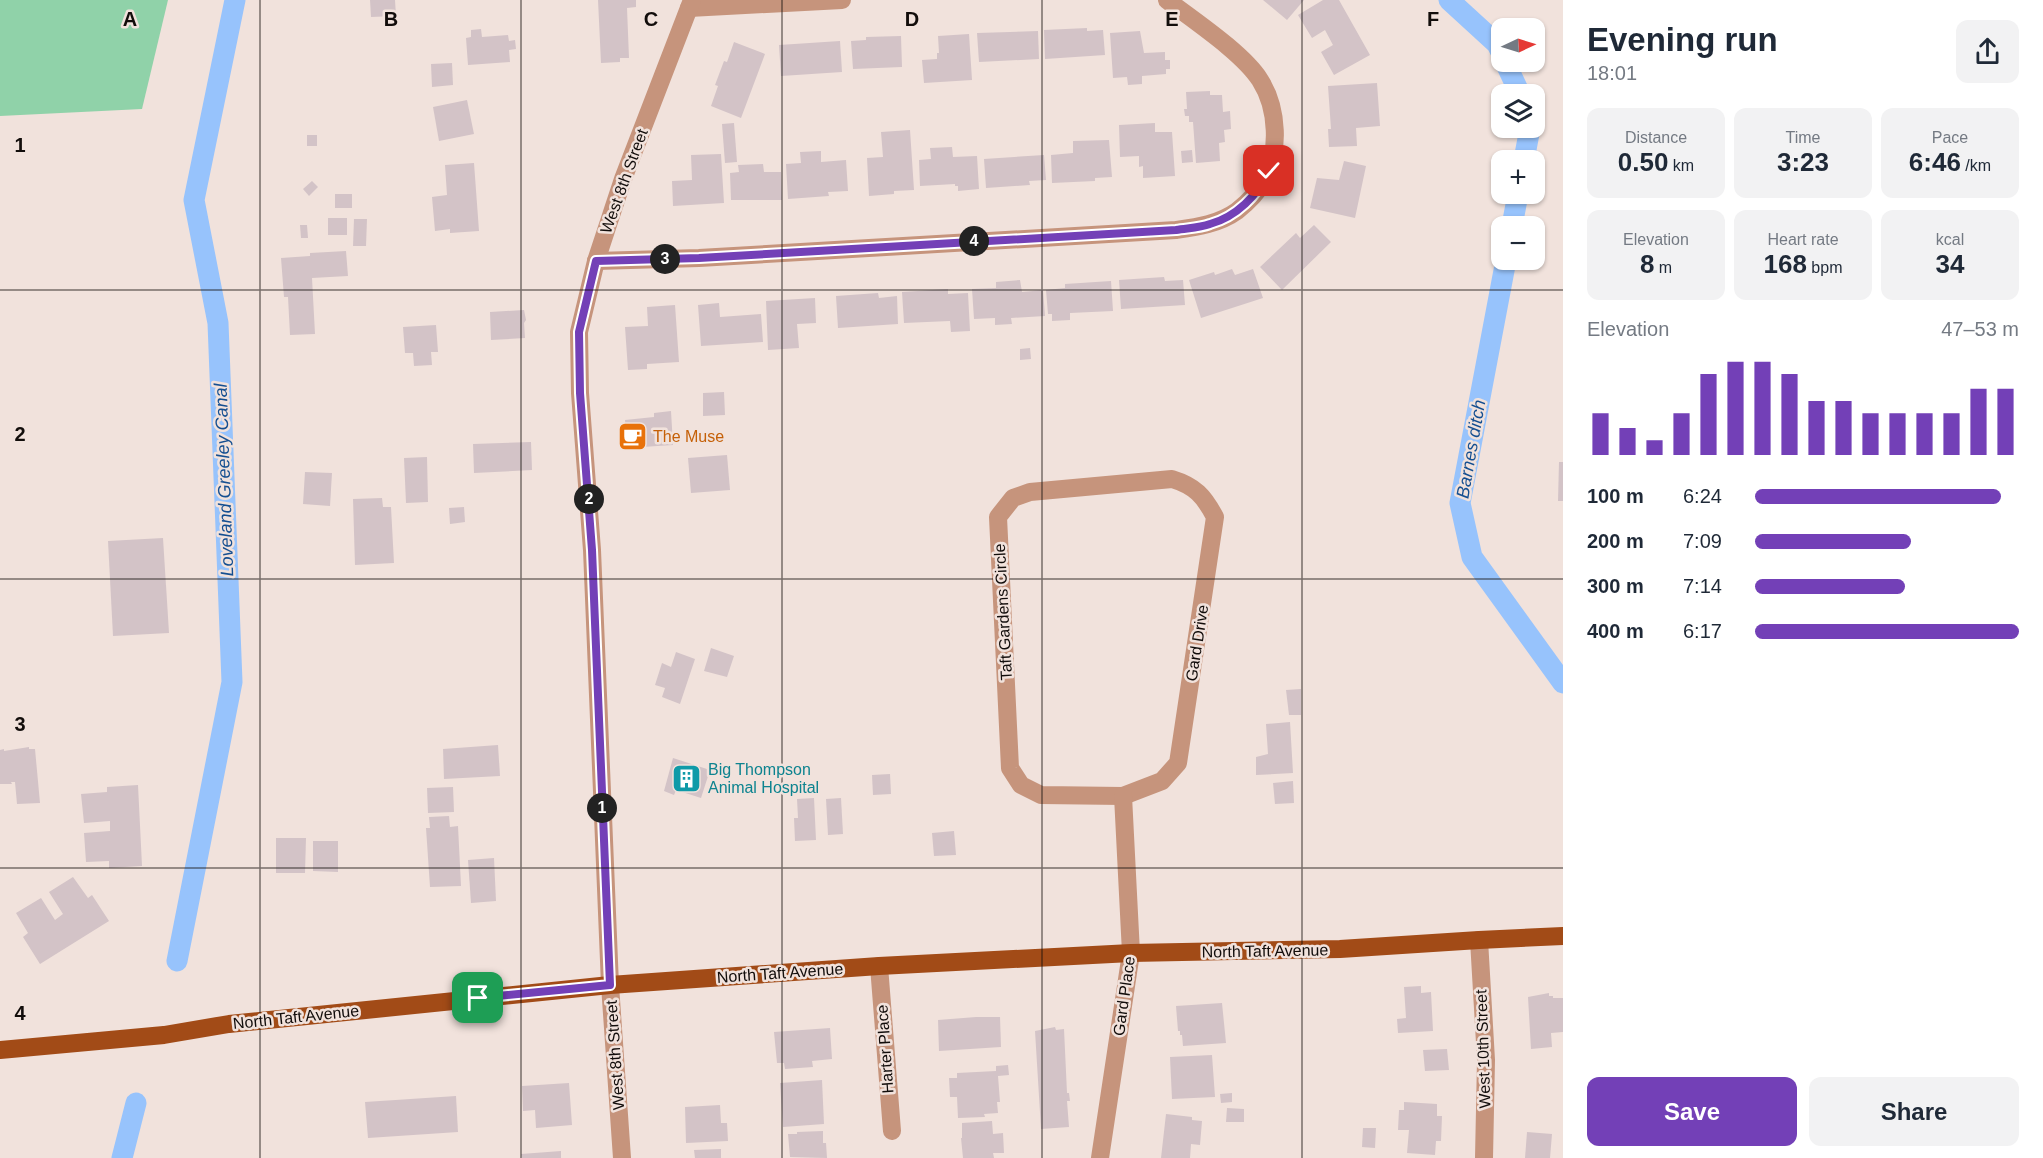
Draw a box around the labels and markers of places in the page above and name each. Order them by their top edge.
pin [1243,145,1294,196]
pin: 4 [959,226,989,256]
pin: 3 [650,244,680,274]
cafe icon: The Muse [616,420,648,452]
place label: The Muse [653,428,724,445]
pin: 2 [574,484,604,514]
place label: Big Thompson Animal Hospital [708,761,819,796]
building icon: Big Thompson Animal Hospital [671,762,703,794]
pin: 1 [587,793,617,823]
pin [452,972,503,1023]

